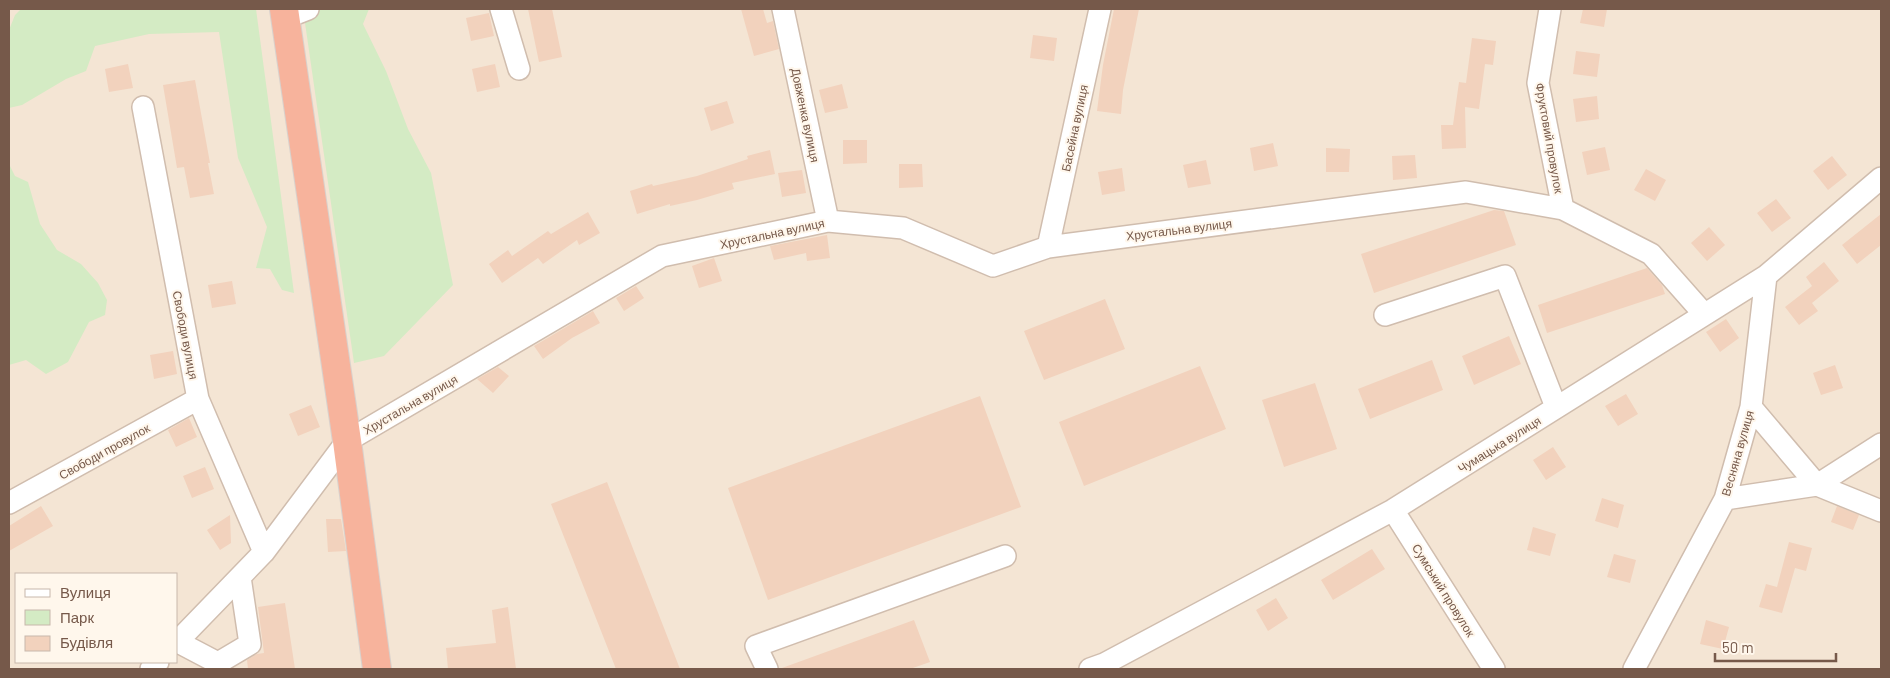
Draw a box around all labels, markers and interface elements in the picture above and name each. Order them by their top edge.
street label: Довженка вулиця [788,67,823,164]
street label: Фруктовий провулок [1532,82,1567,195]
street label: Басейна вулиця [1058,83,1091,173]
street label: Хрустальна вулиця [719,215,826,252]
street label: Хрустальна вулиця [1125,216,1233,243]
street label: Свободи вулиця [170,290,201,381]
street label: Хрустальна вулиця [360,371,460,438]
street label: Весняна вулиця [1718,409,1757,498]
street label: Чумацька вулиця [1455,413,1544,476]
street label: Свободи провулок [56,420,153,483]
street label: Сумський провулок [1409,541,1479,640]
legend [15,573,178,663]
text: Вулиця [60,583,111,601]
text: Парк [60,608,94,626]
scale bar [1715,630,1836,662]
text: Будівля [60,633,113,651]
text: 50 m [1722,638,1754,656]

